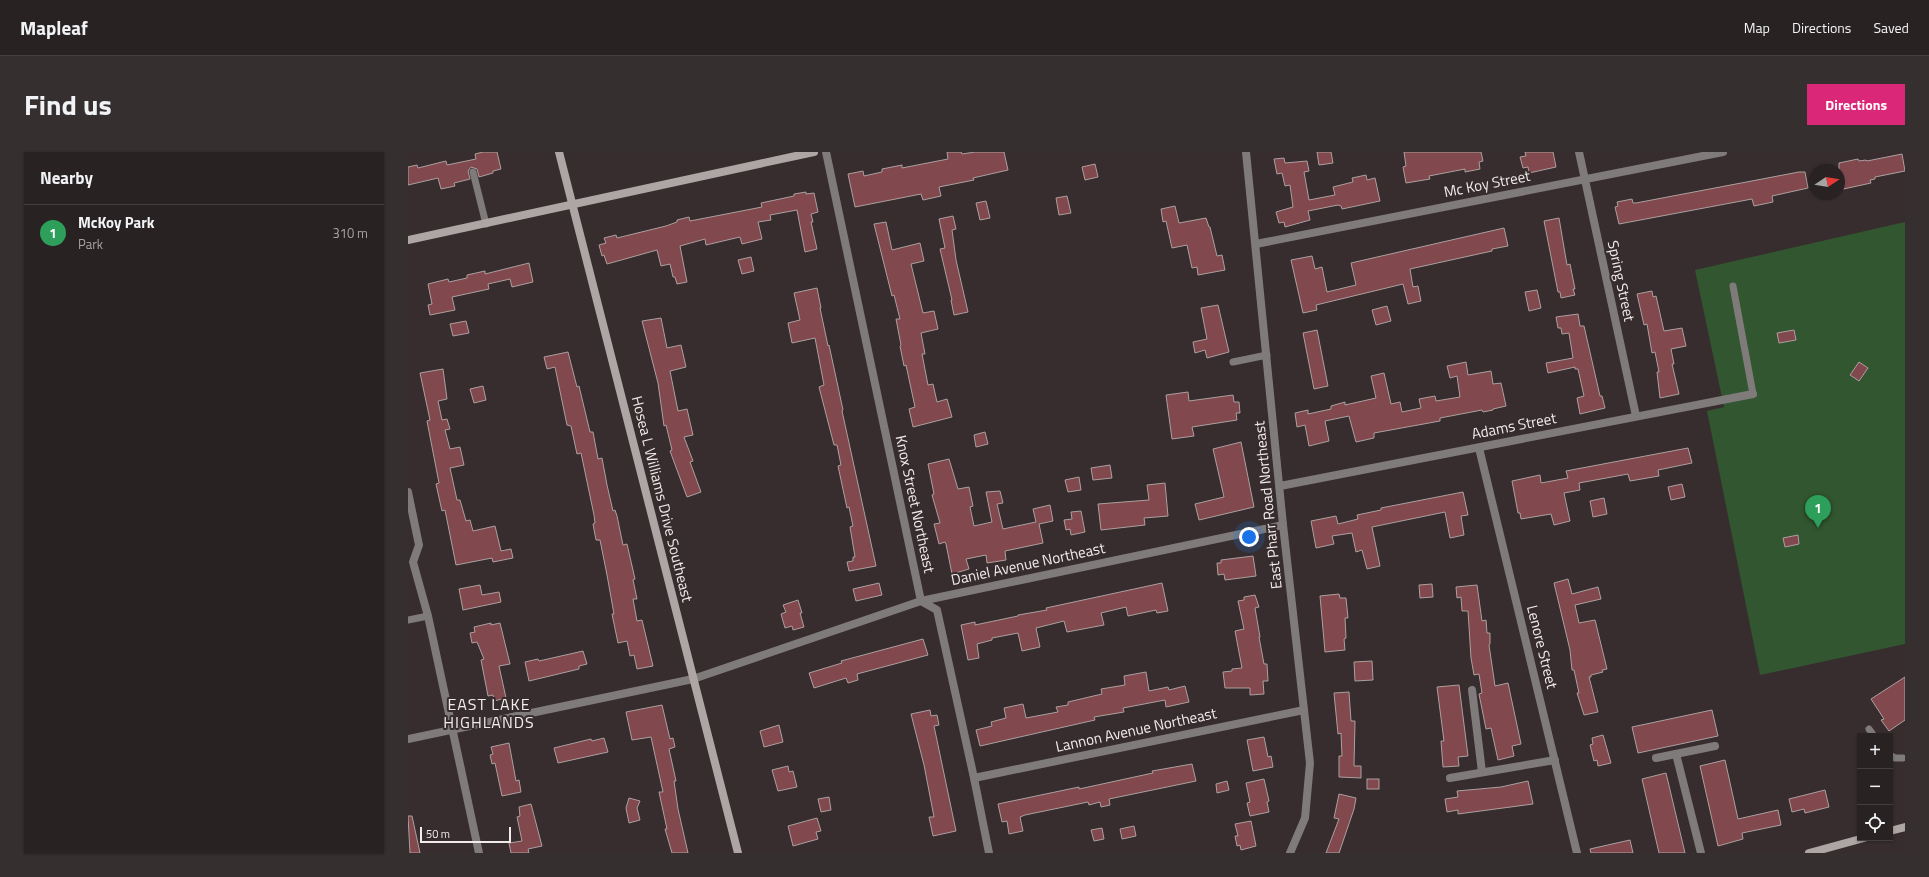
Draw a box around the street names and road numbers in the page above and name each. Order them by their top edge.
street label: Mc Koy Street [1442,164,1533,203]
street label: Spring Street [1602,238,1641,324]
street label: Hosea L Williams Drive Southeast [626,393,699,605]
street label: Adams Street [1470,406,1559,445]
street label: East Pharr Road Northeast [1247,419,1288,590]
street label: Knox Street Northeast [890,433,941,576]
street label: Daniel Avenue Northeast [949,536,1108,591]
street label: Lenore Street [1521,603,1564,692]
street label: Lannon Avenue Northeast [1053,701,1219,758]

